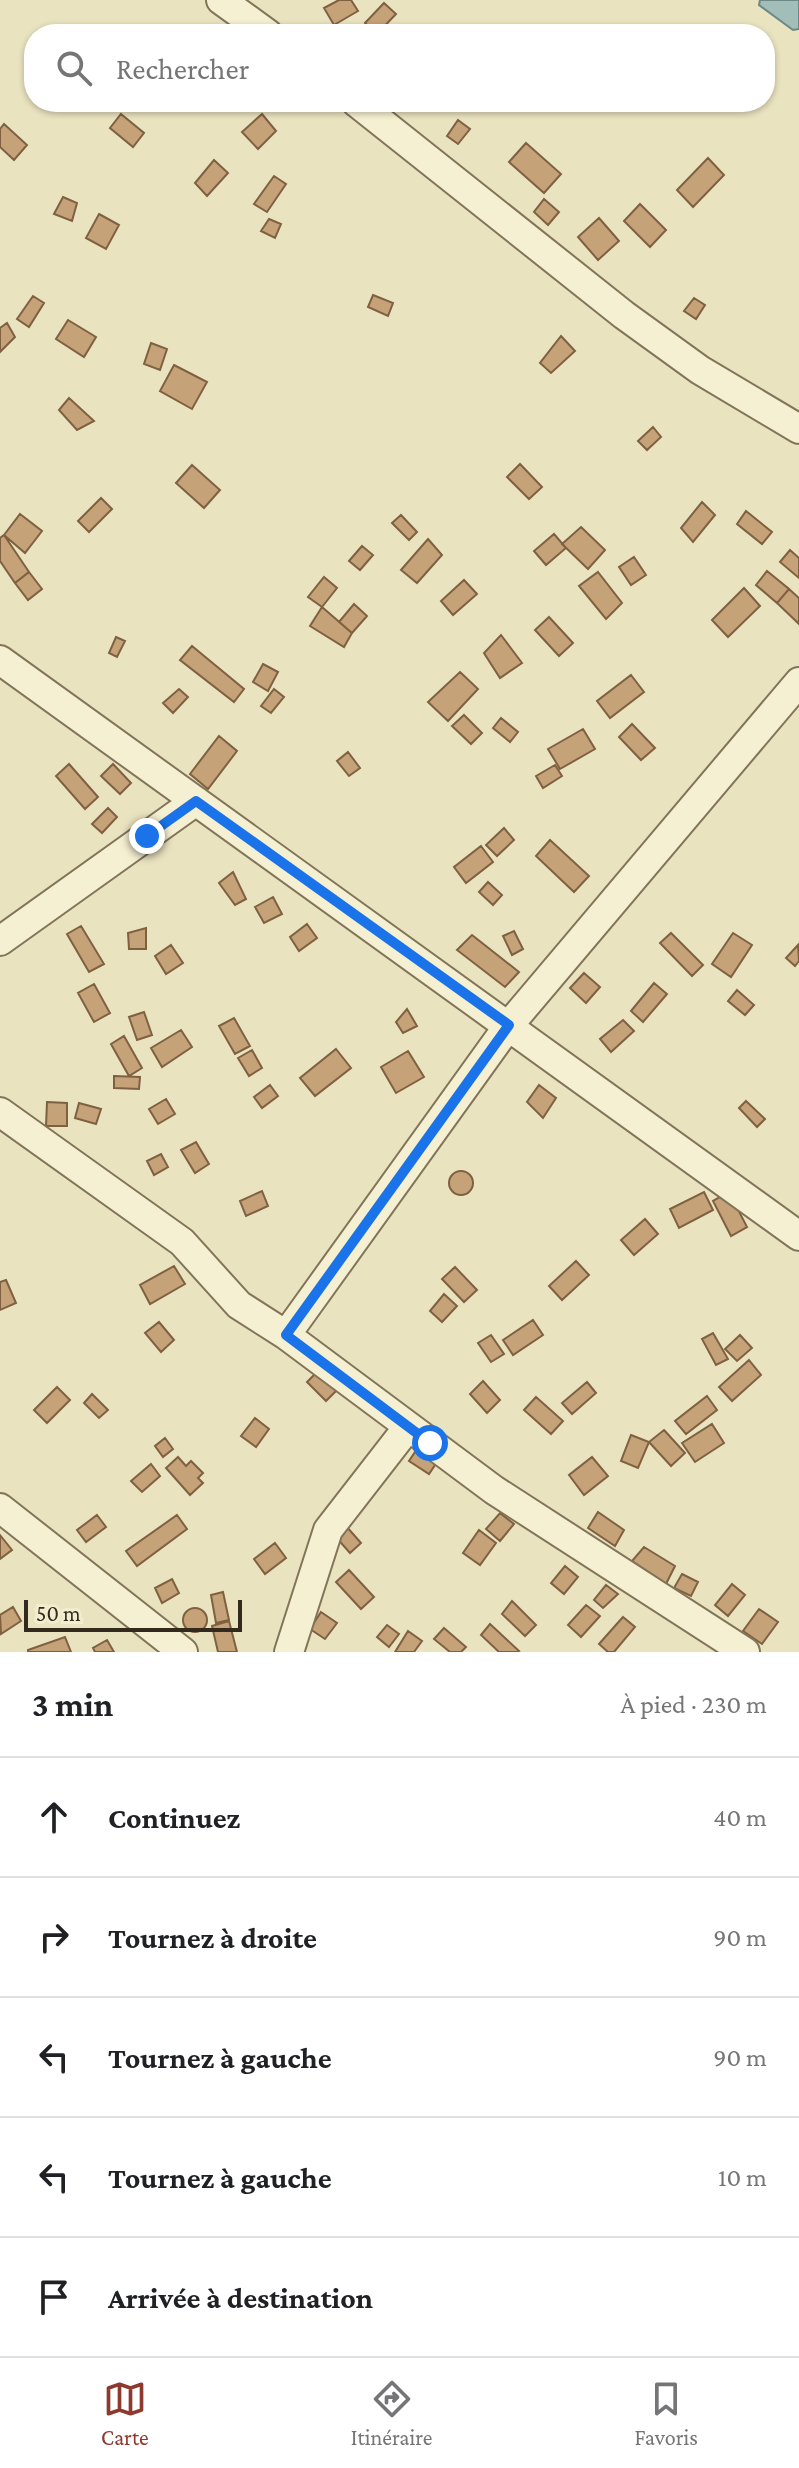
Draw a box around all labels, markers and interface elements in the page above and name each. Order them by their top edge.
search box [24,24,775,112]
icon: search [52,46,96,90]
text: Rechercher [116,52,249,85]
route end [129,818,165,854]
route start [412,1425,448,1461]
scale bar [24,1596,242,1632]
text: 50 m [36,1601,81,1626]
text: 3 min [32,1686,113,1723]
text: À pied · 230 m [621,1690,767,1719]
icon: ahead [32,1795,76,1839]
text: Continuez [108,1801,240,1834]
text: 40 m [713,1803,767,1832]
icon: right [32,1915,76,1959]
text: Tournez à droite [108,1921,317,1954]
text: 90 m [713,1923,767,1952]
icon: left [32,2035,76,2079]
text: Tournez à gauche [108,2041,332,2074]
text: 90 m [713,2043,767,2072]
icon: left [32,2155,76,2199]
text: Tournez à gauche [108,2161,332,2194]
text: 10 m [718,2163,767,2192]
icon: arrive [32,2275,76,2319]
text: Arrivée à destination [108,2281,373,2314]
tab: Carte [101,2377,149,2450]
tab: Itinéraire [351,2377,432,2450]
tab: Favoris [634,2377,698,2450]

